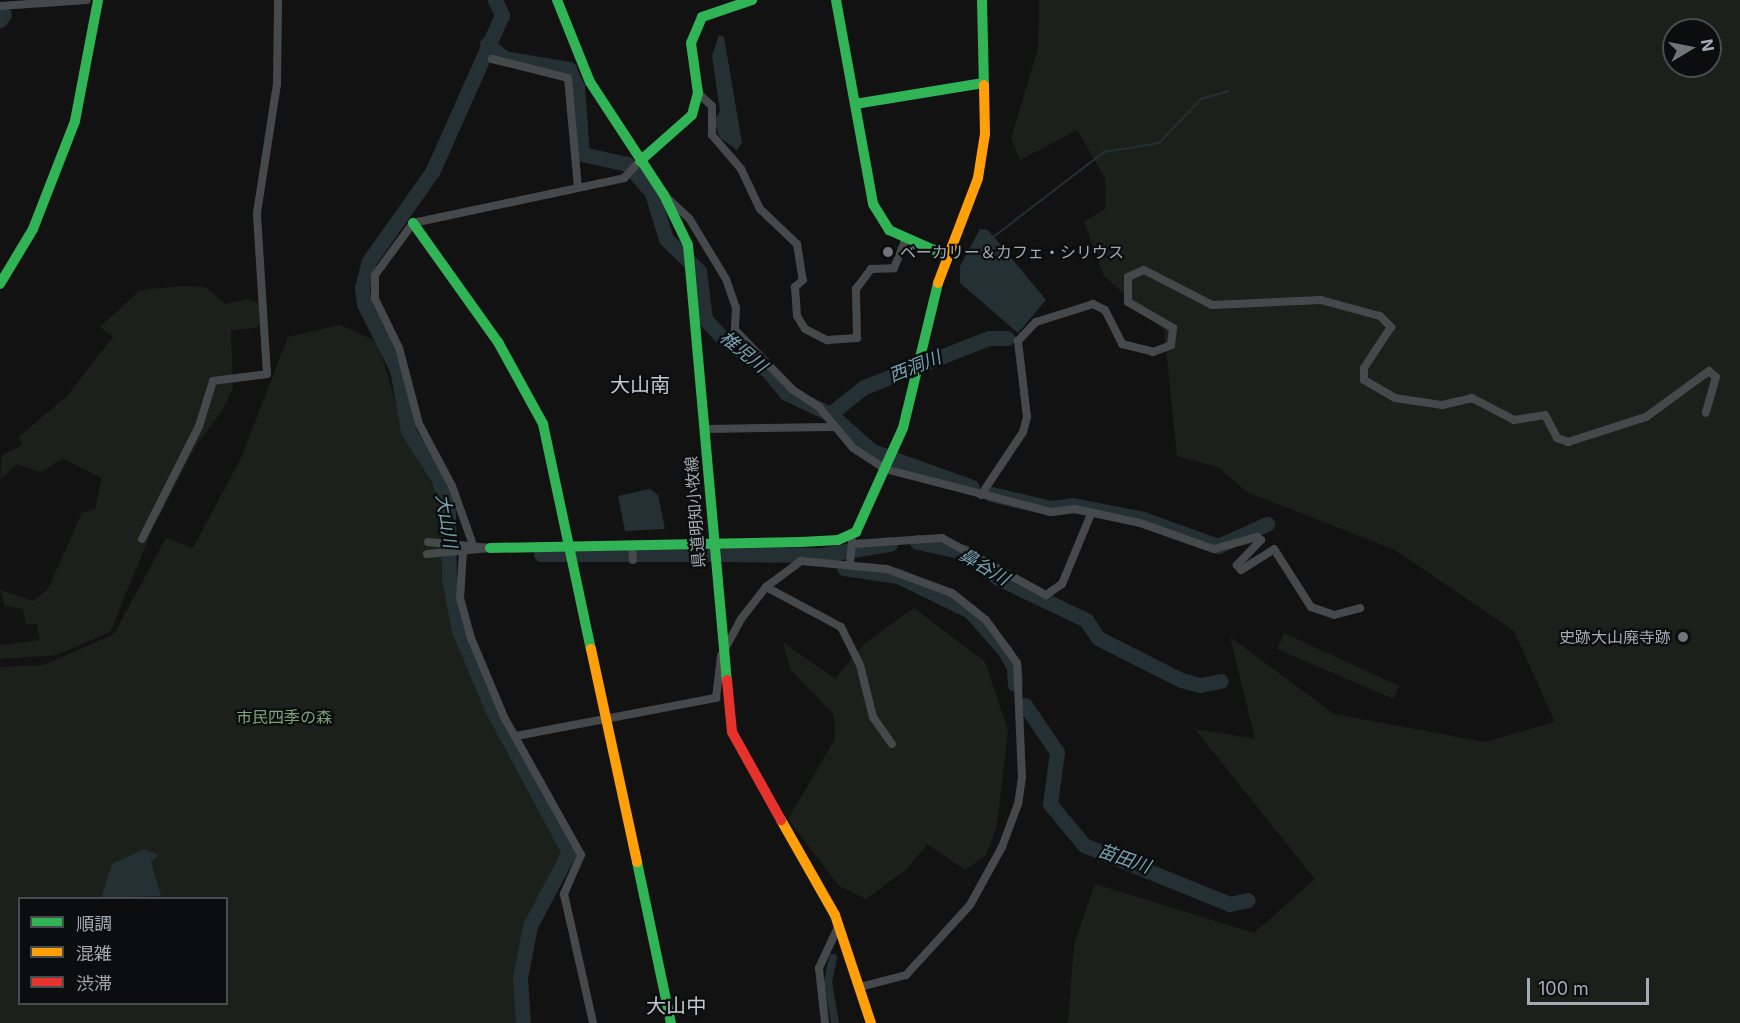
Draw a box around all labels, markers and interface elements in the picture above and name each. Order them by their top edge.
north arrow [1662,18,1722,78]
text: N [1697,37,1719,53]
place label: ベーカリー＆カフェ・シリウス [900,242,1124,262]
marker: ベーカリー＆カフェ・シリウス [881,245,895,259]
water label: 椎児川 [715,327,771,377]
water label: 西洞川 [886,347,944,387]
district label: 大山南 [610,373,670,397]
street label: 県道明知小牧線 [682,455,708,569]
water label: 大山川 [431,493,461,549]
water label: 鼻谷川 [955,544,1013,590]
place label: 史跡大山廃寺跡 [1559,627,1671,647]
marker: 史跡大山廃寺跡 [1676,630,1690,644]
park label: 市民四季の森 [236,707,332,727]
water label: 苗田川 [1095,840,1153,878]
legend [18,897,228,1005]
text: 順調 [76,913,112,934]
text: 混雑 [76,943,112,964]
scale bar [1530,966,1652,1004]
text: 渋滞 [76,973,112,994]
text: 100 m [1538,978,1589,999]
district label: 大山中 [646,994,706,1018]

